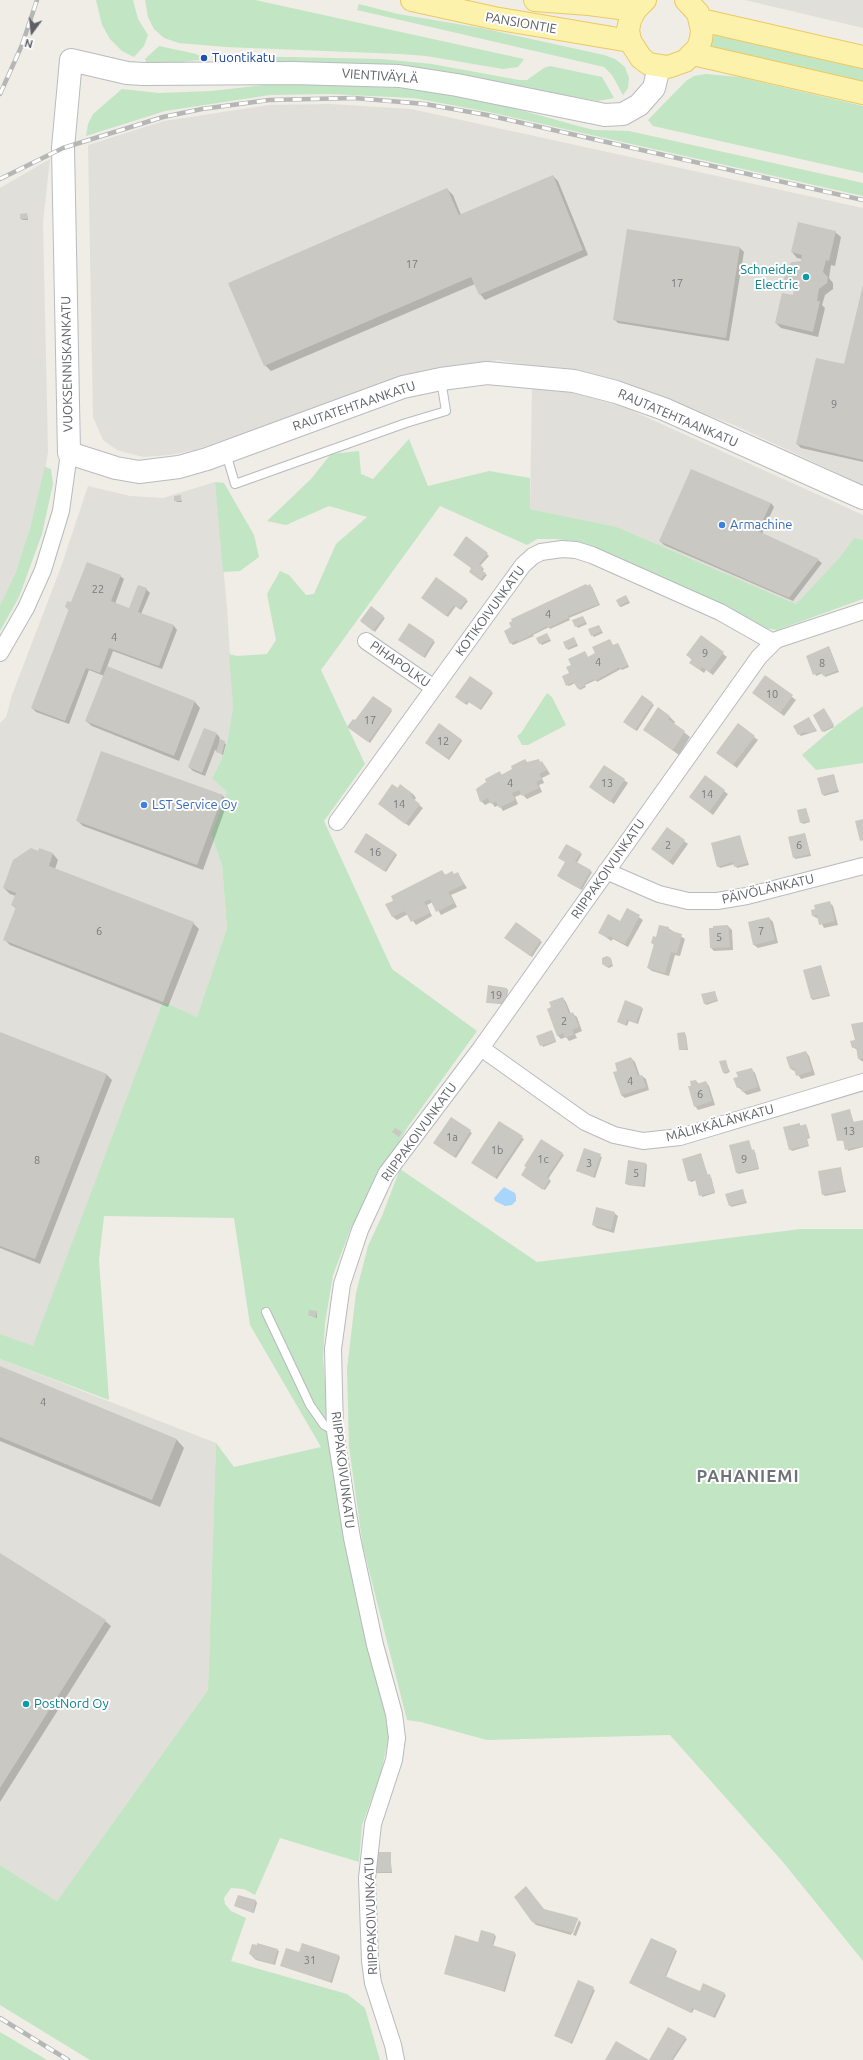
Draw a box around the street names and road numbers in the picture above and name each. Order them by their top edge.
street label: PANSIONTIE [484,9,558,37]
street label: VIENTIVÄYLÄ [341,66,419,86]
street label: VUOKSENNISKANKATU [58,296,76,432]
street label: RAUTATEHTAANKATU [291,378,417,434]
street label: RAUTATEHTAANKATU [616,386,740,450]
street label: KOTIKOIVUNKATU [452,563,528,659]
street label: PIHAPOLKU [367,638,433,690]
street label: RIIPPAKOIVUNKATU [568,816,648,922]
street label: PÄIVÖLÄNKATU [720,871,816,907]
street label: RIIPPAKOIVUNKATU [378,1080,460,1184]
street label: MÄLIKKÄLÄNKATU [664,1101,776,1145]
street label: RIIPPAKOIVUNKATU [328,1411,358,1529]
street label: RIIPPAKOIVUNKATU [361,1857,381,1975]

